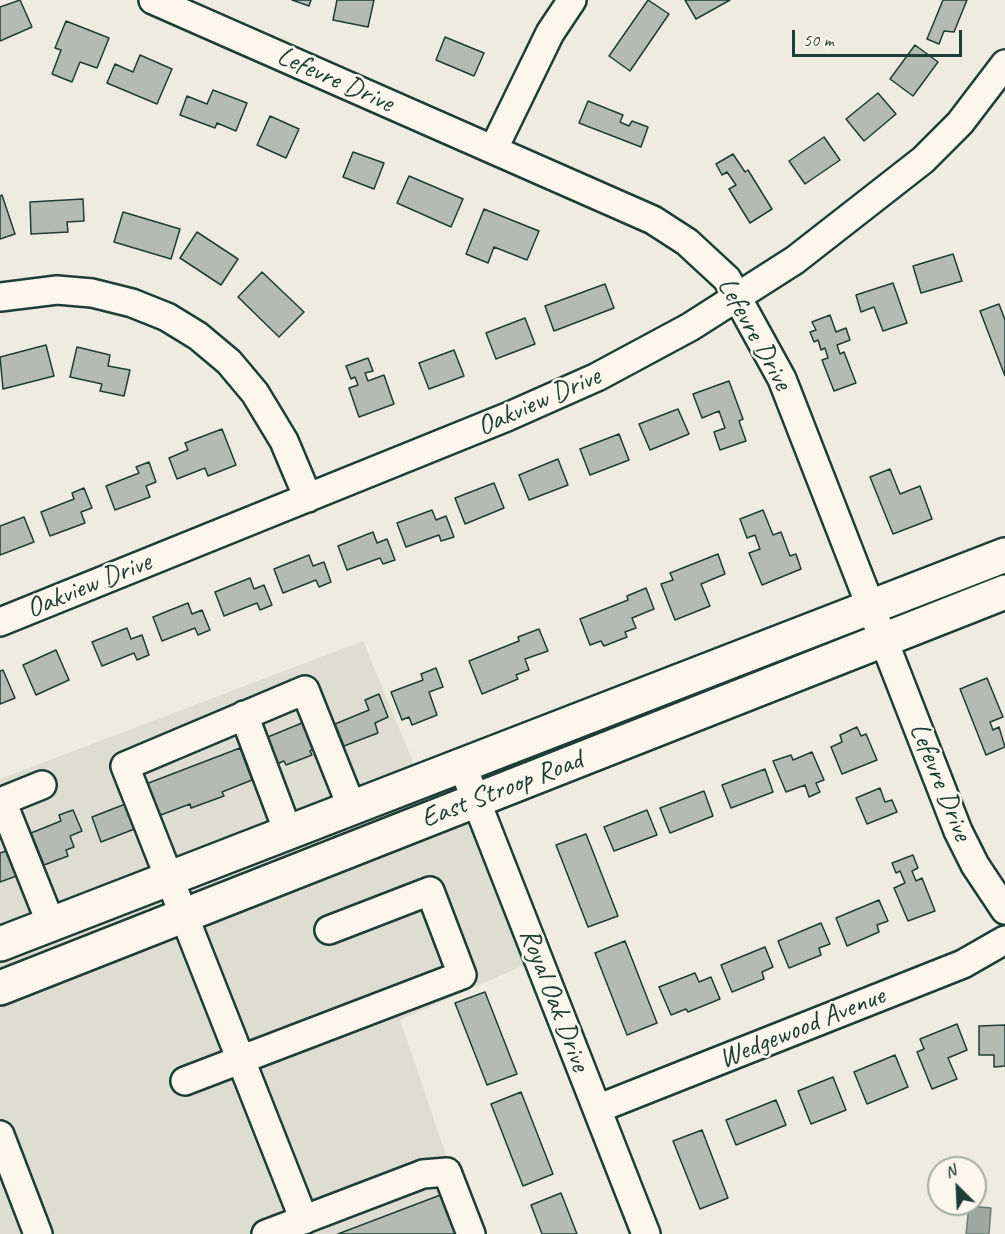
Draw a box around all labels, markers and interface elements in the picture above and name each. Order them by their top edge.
scale bar [795,18,964,56]
text: 50 m [803,29,834,51]
street label: Lefevre Drive [272,39,398,121]
street label: Lefevre Drive [709,272,799,396]
street label: Oakview Drive [472,360,606,444]
street label: Oakview Drive [22,546,156,626]
street label: Lefevre Drive [901,718,979,846]
street label: East Stroop Road [417,744,587,836]
street label: Royal Oak Drive [511,924,597,1076]
street label: Wedgewood Avenue [714,979,890,1077]
north arrow [927,1156,987,1216]
text: N [942,1160,959,1183]

